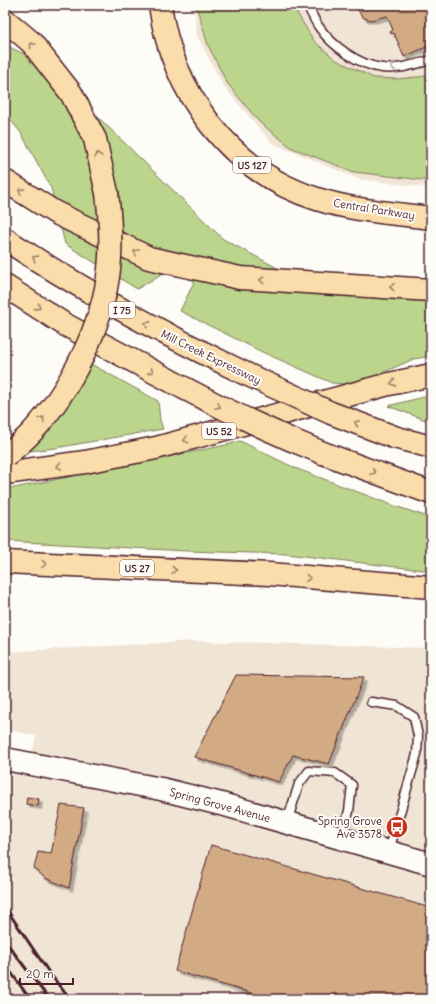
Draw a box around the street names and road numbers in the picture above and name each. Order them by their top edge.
road number: US 127 [233,157,271,173]
street label: Central Parkway [332,196,416,222]
road number: I 75 [109,302,135,318]
street label: Mill Creek Expressway [159,327,263,387]
road number: US 52 [202,423,236,439]
road number: US 27 [120,560,154,576]
street label: Spring Grove Avenue [168,785,272,825]

